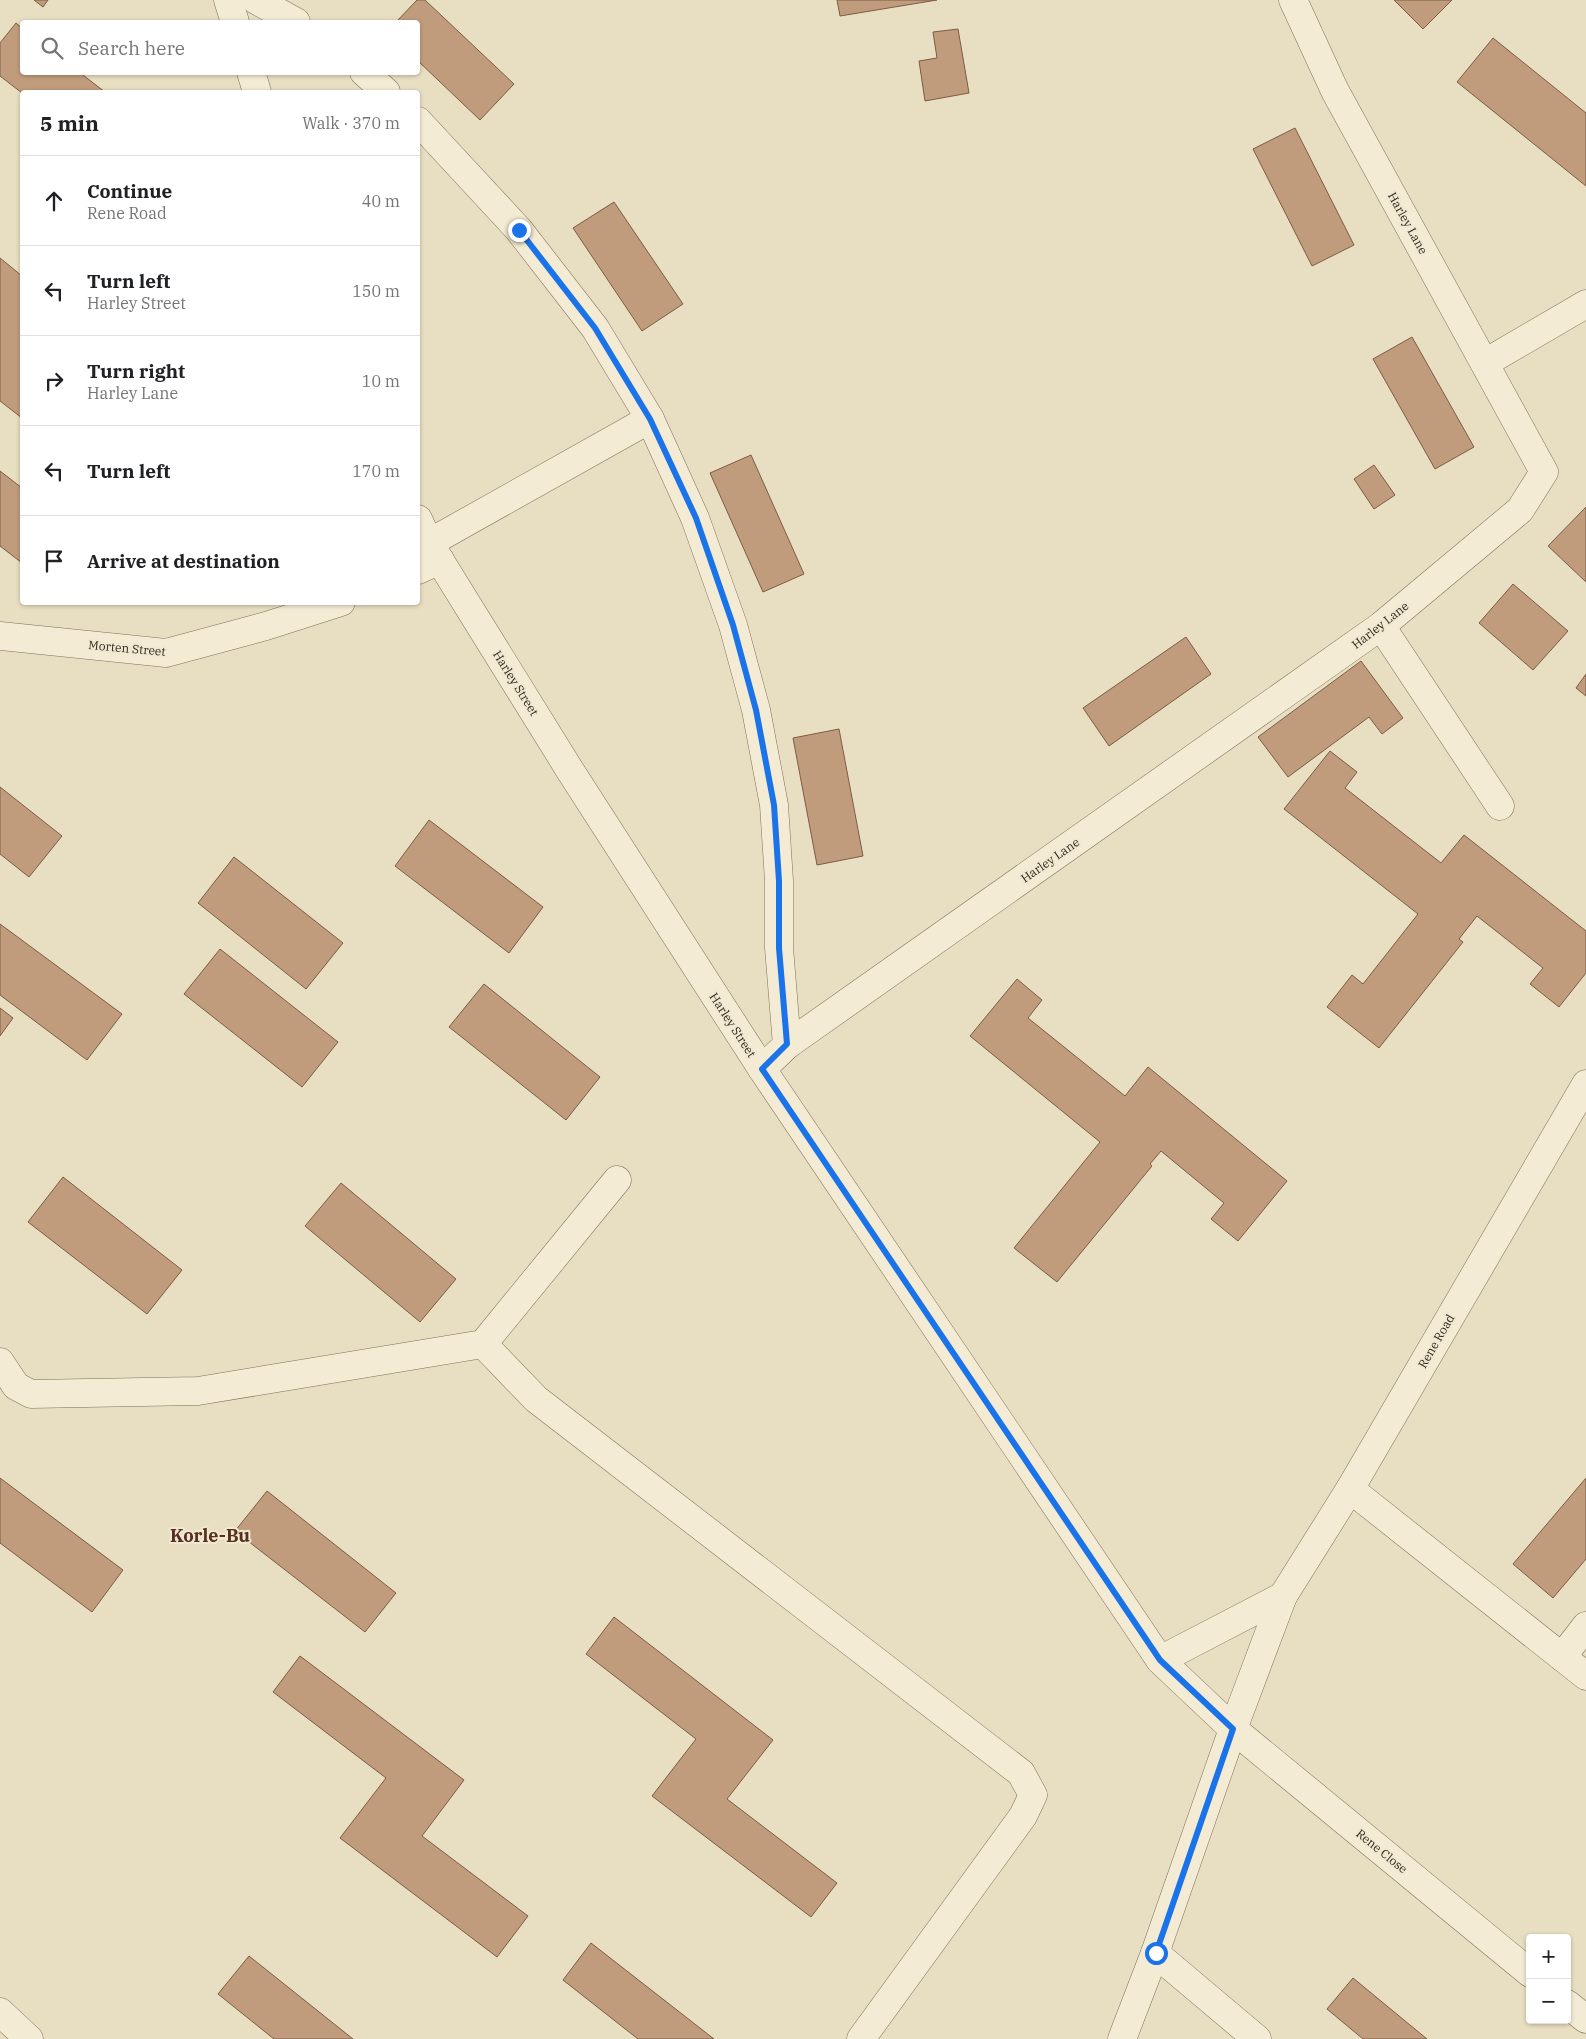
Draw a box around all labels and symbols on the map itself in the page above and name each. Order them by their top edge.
street label: Harley Lane [1385,190,1431,256]
route end [508,219,531,242]
street label: Harley Lane [1348,598,1412,652]
street label: Morten Street [88,637,166,659]
street label: Harley Street [490,648,542,718]
street label: Harley Lane [1018,834,1082,886]
street label: Harley Street [707,990,759,1060]
street label: Rene Road [1415,1311,1457,1371]
district label: Korle-Bu [170,1524,250,1547]
street label: Rene Close [1353,1826,1411,1876]
route start [1145,1942,1168,1965]

